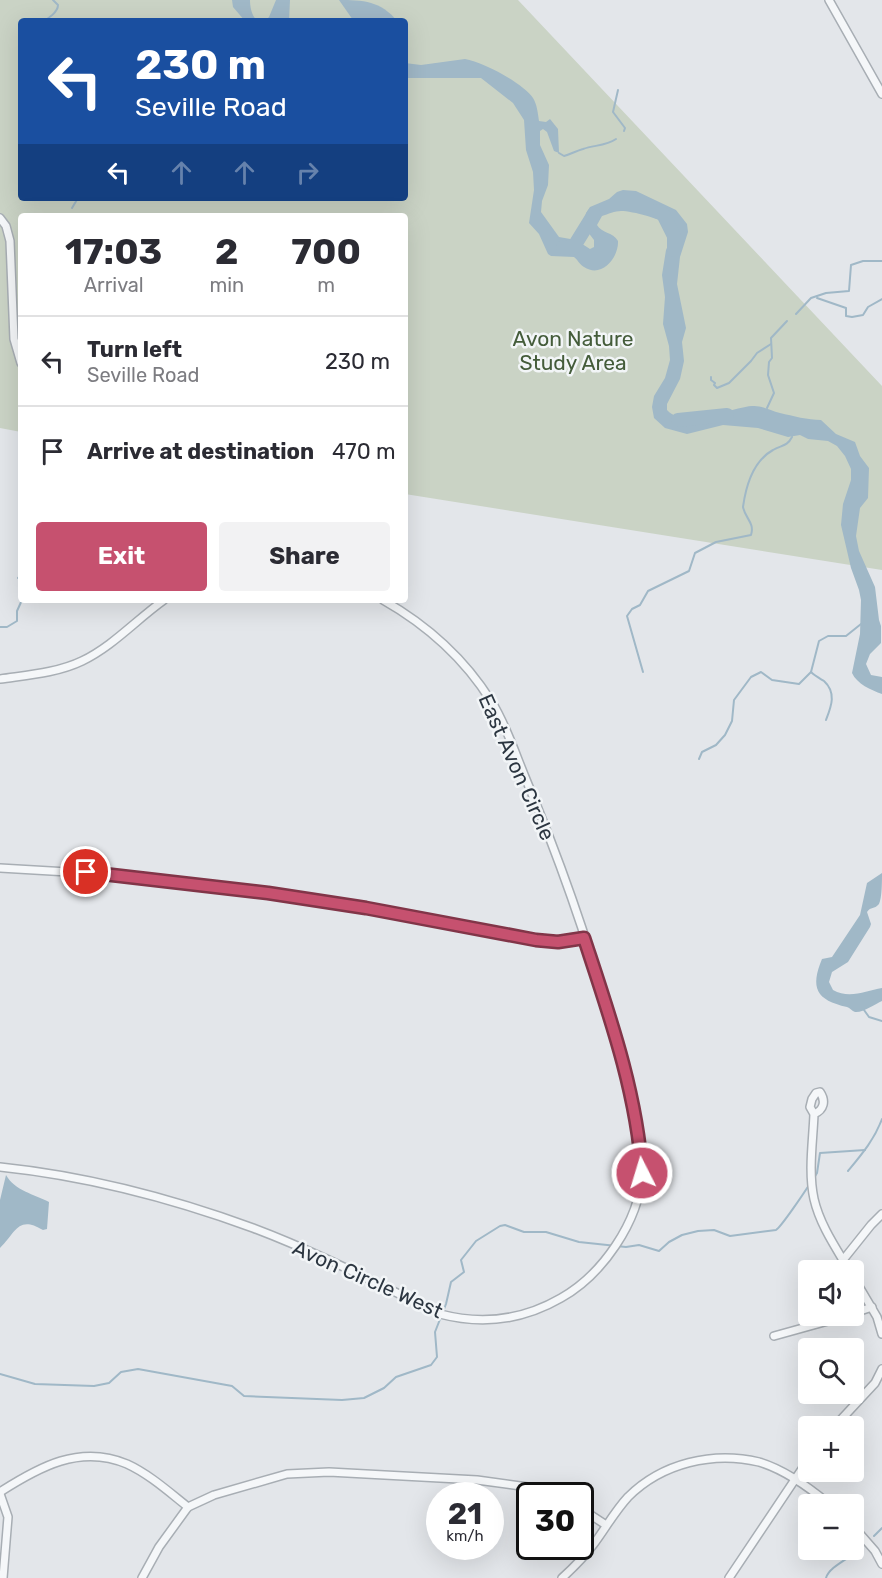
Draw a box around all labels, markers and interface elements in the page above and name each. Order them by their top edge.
text: 230 m [135,40,266,90]
icon: left [36,42,114,120]
text: Seville Road [135,91,287,123]
icon: left [102,156,135,189]
icon: ahead [165,156,198,189]
icon: ahead [228,156,261,189]
icon: right [291,156,324,189]
text: 17:03 [65,230,162,273]
text: 2 [215,230,239,273]
text: 700 [291,230,361,273]
text: Arrival [84,273,144,297]
text: min [209,273,244,297]
text: m [317,273,335,297]
park label: Avon Nature Study Area [512,326,634,375]
text: Turn left [87,336,182,363]
icon: left [36,345,69,378]
text: 230 m [325,348,390,375]
text: Seville Road [87,363,199,387]
icon: arrive [36,435,69,468]
text: Arrive at destination [87,438,314,465]
text: 470 m [332,438,396,465]
button: Exit [36,522,207,591]
button: Share [219,522,390,591]
street label: East Avon Circle [474,690,560,844]
pin [60,846,111,897]
icon: arrive [69,855,102,888]
position arrow [610,1141,674,1205]
street label: Avon Circle West [289,1235,447,1323]
map controls [798,1260,864,1560]
button: sound [798,1260,864,1326]
button: search [798,1338,864,1404]
button: + [798,1416,864,1482]
speed limit sign: 30 [516,1482,594,1560]
button: − [798,1494,864,1560]
text: 21 [448,1496,482,1532]
text: km/h [446,1527,484,1545]

